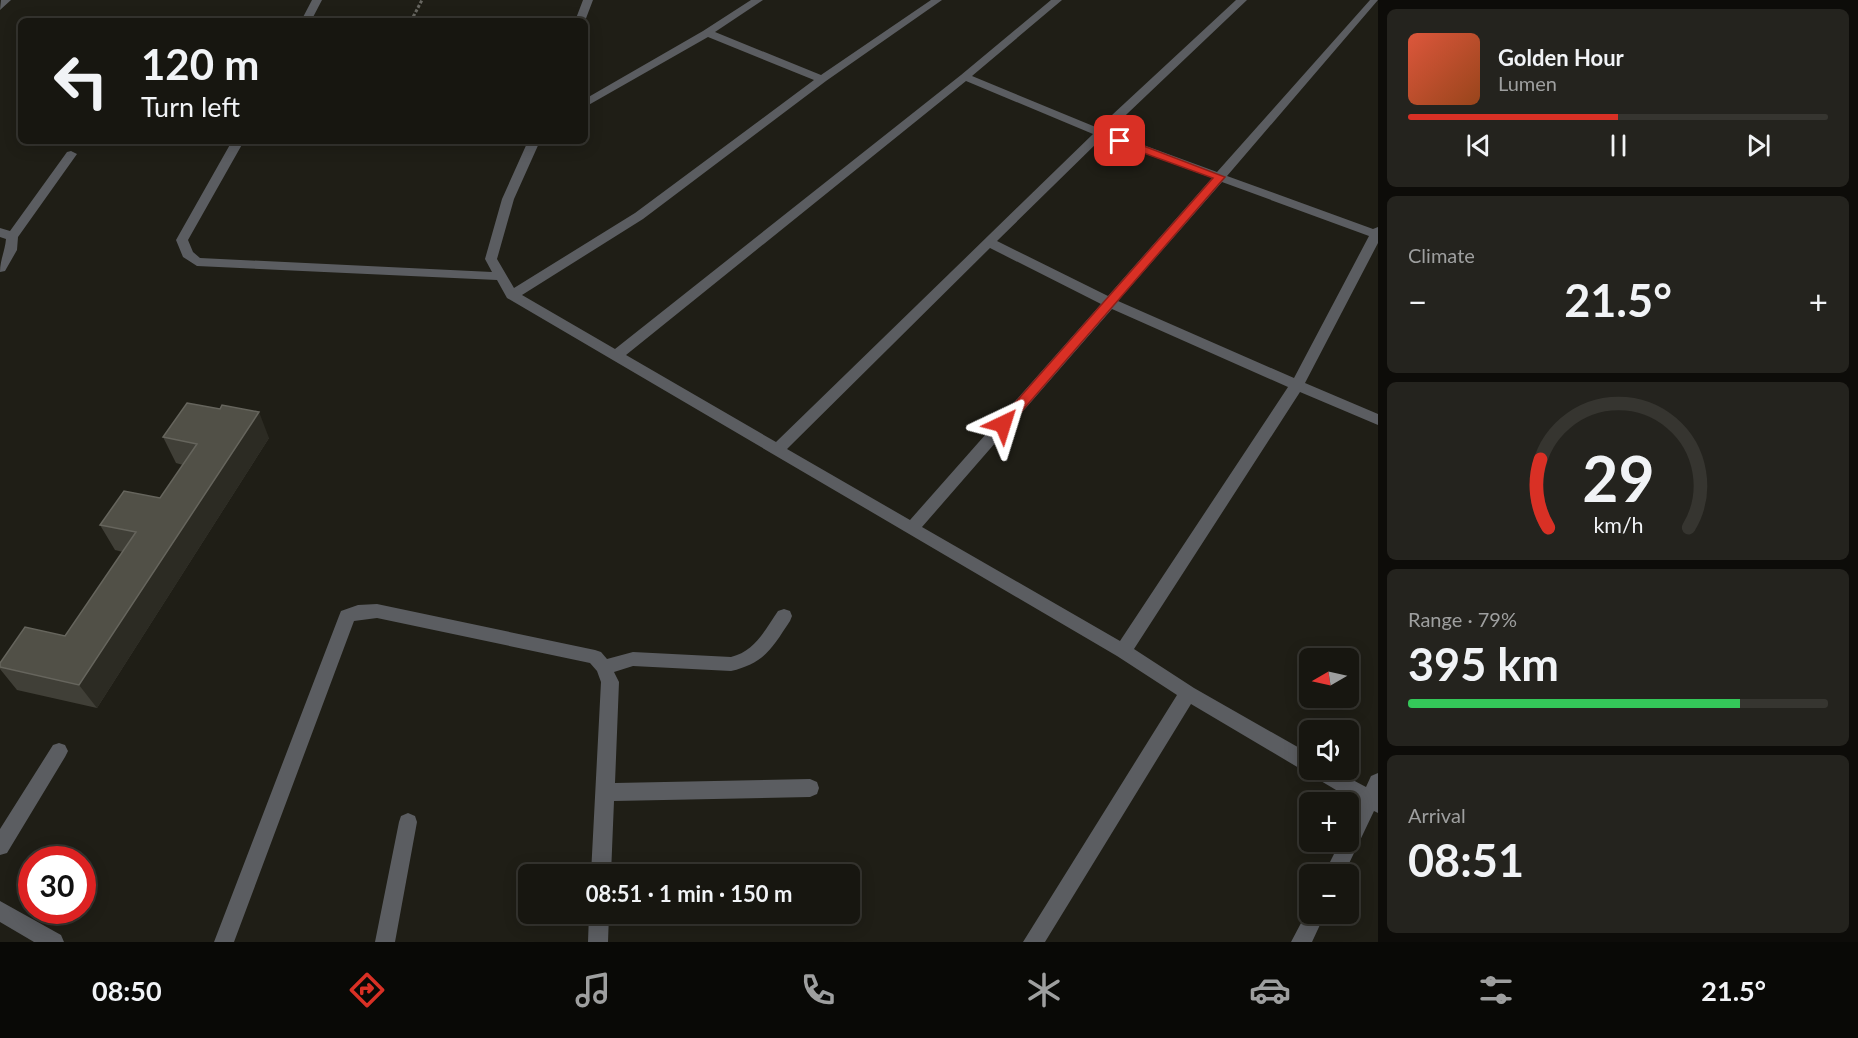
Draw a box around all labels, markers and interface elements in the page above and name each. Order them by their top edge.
text: 120 m [141,39,259,89]
icon: left [42,42,120,120]
text: Golden Hour [1498,44,1624,71]
text: Lumen [1498,71,1557,95]
text: Turn left [141,90,240,123]
pin [1094,115,1145,166]
icon: arrive [1103,124,1136,157]
icon: previous [1462,129,1495,162]
icon: pause [1602,129,1635,162]
icon: next [1742,129,1775,162]
text: Climate [1408,243,1475,267]
text: 21.5° [1564,273,1672,327]
text: − [1408,281,1427,321]
text: + [1809,281,1828,321]
position arrow [971,392,1035,456]
text: 29 [1582,440,1654,515]
text: km/h [1593,512,1643,538]
text: Range · 79% [1408,607,1517,631]
text: 395 km [1408,637,1559,691]
north arrow [1299,648,1359,708]
map controls [1299,648,1359,924]
button: sound [1299,720,1359,780]
button: + [1299,792,1359,852]
text: Arrival [1408,803,1466,827]
text: 08:51 [1408,833,1524,887]
speed limit sign: 30 [18,846,96,924]
button: − [1299,864,1359,924]
text: 08:51 · 1 min · 150 m [586,880,792,907]
icon: directions [346,969,388,1011]
icon: music [572,969,614,1011]
icon: phone [797,969,839,1011]
icon: climate [1023,969,1065,1011]
icon: car [1249,969,1291,1011]
icon: filters [1475,969,1517,1011]
text: 08:50 [92,974,162,1007]
text: 21.5° [1701,974,1766,1007]

